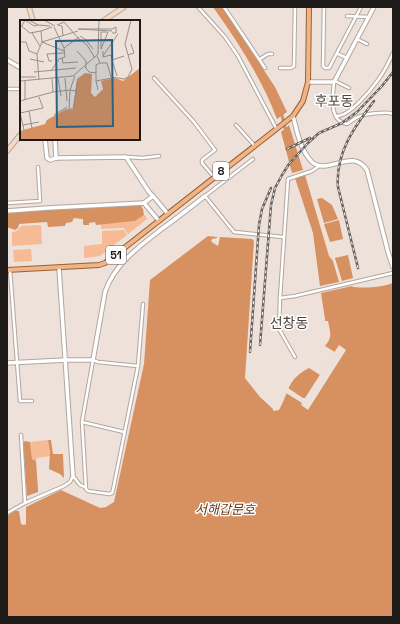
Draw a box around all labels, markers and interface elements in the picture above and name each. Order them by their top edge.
inset map [20,20,140,140]
district label: 후포동 [315,92,353,110]
road number: 8 [213,162,229,180]
road number: 51 [106,246,126,264]
district label: 선창동 [270,314,308,332]
water label: 서해갑문호 [195,501,256,518]

